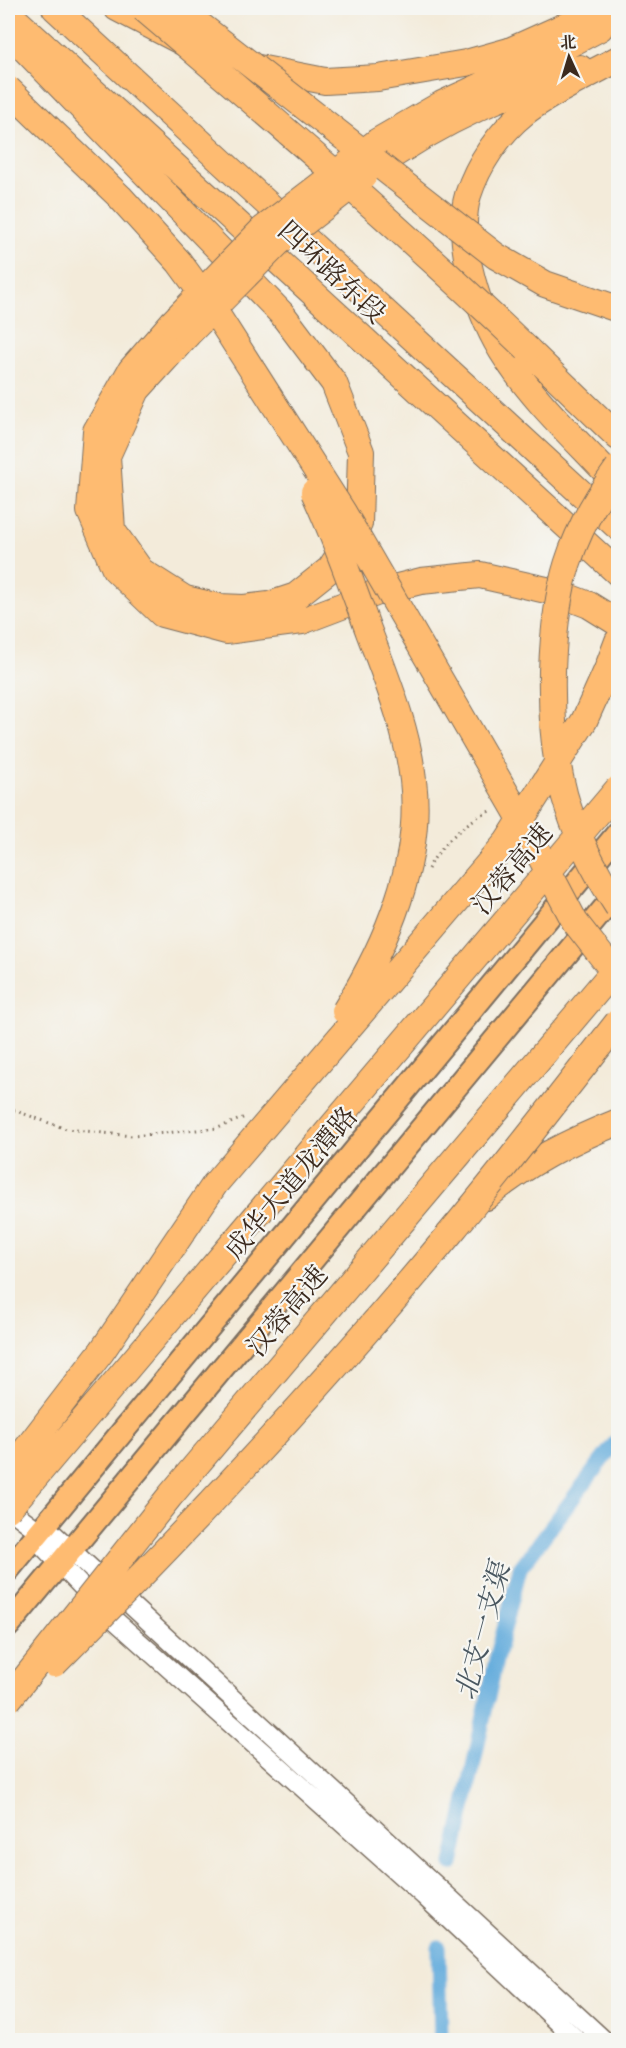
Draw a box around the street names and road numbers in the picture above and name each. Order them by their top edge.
street label: 四环路东段 [271,213,394,330]
street label: 汉蓉高速 [464,816,560,921]
street label: 成华大道龙潭路 [216,1099,365,1266]
street label: 汉蓉高速 [239,1258,335,1363]

